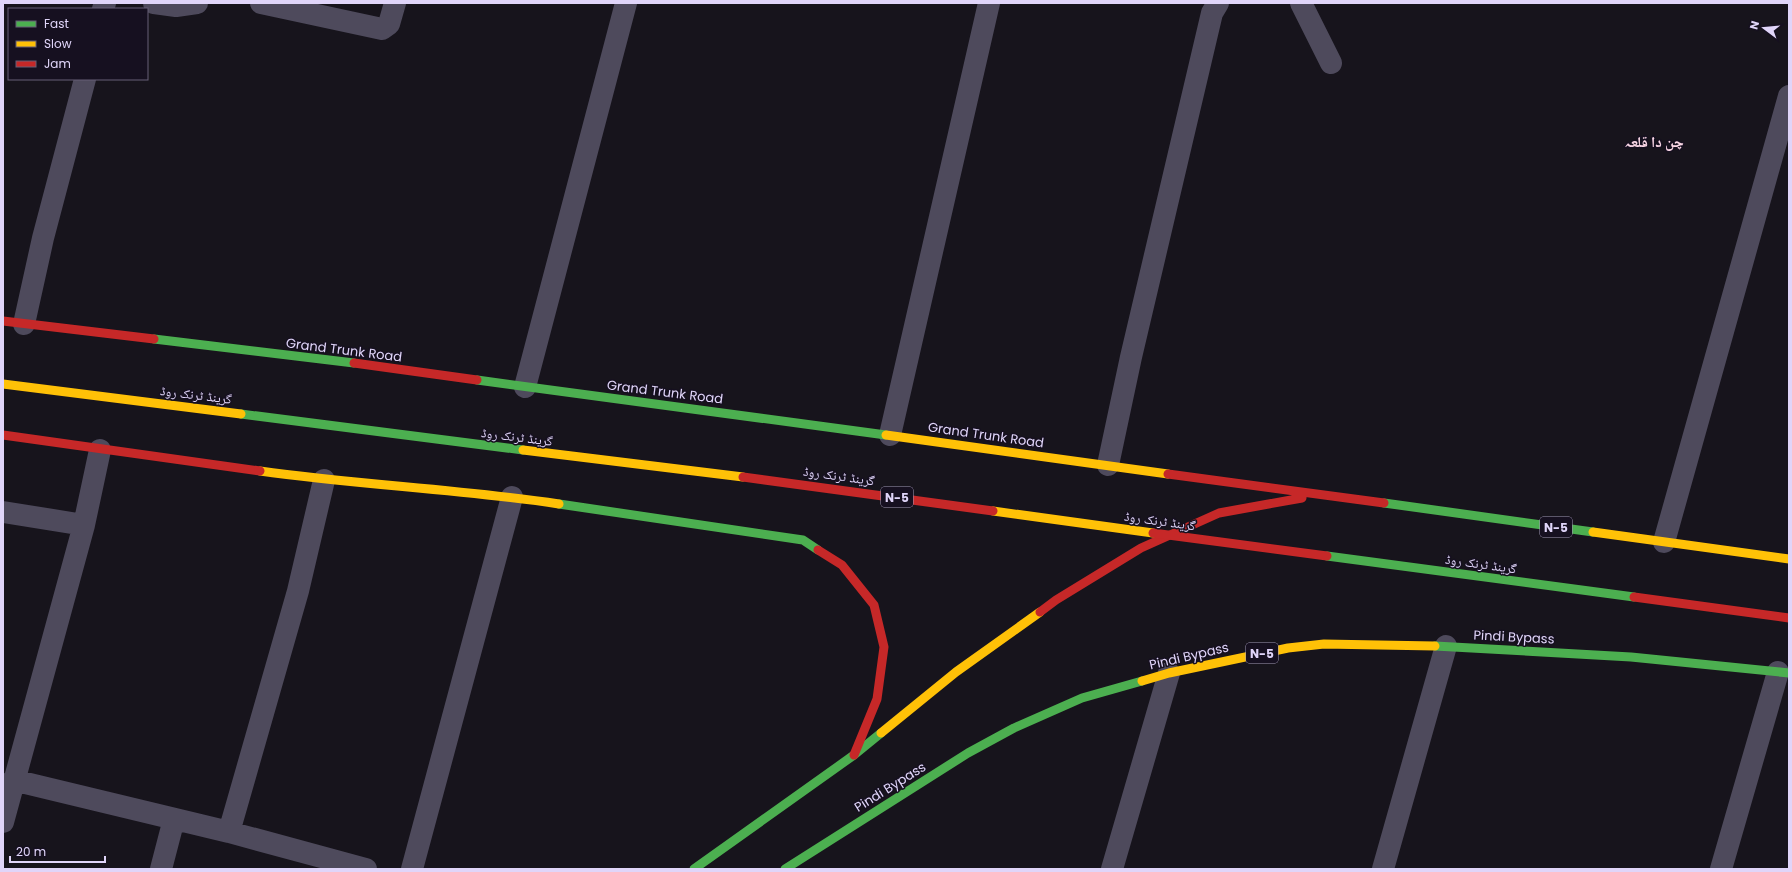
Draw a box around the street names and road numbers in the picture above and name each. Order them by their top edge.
street label: Grand Trunk Road [285,333,403,367]
street label: Grand Trunk Road [606,375,724,409]
street label: گرینڈ ٹرنک روڈ [159,381,233,409]
street label: Grand Trunk Road [927,417,1045,453]
street label: گرینڈ ٹرنک روڈ [480,423,554,451]
street label: گرینڈ ٹرنک روڈ [802,462,876,490]
road number: N-5 [881,487,913,507]
street label: گرینڈ ٹرنک روڈ [1123,507,1197,535]
road number: N-5 [1540,517,1572,537]
street label: گرینڈ ٹرنک روڈ [1444,550,1518,578]
street label: Pindi Bypass [1473,625,1555,649]
street label: Pindi Bypass [1147,638,1231,674]
road number: N-5 [1246,643,1278,663]
street label: Pindi Bypass [851,757,930,817]

